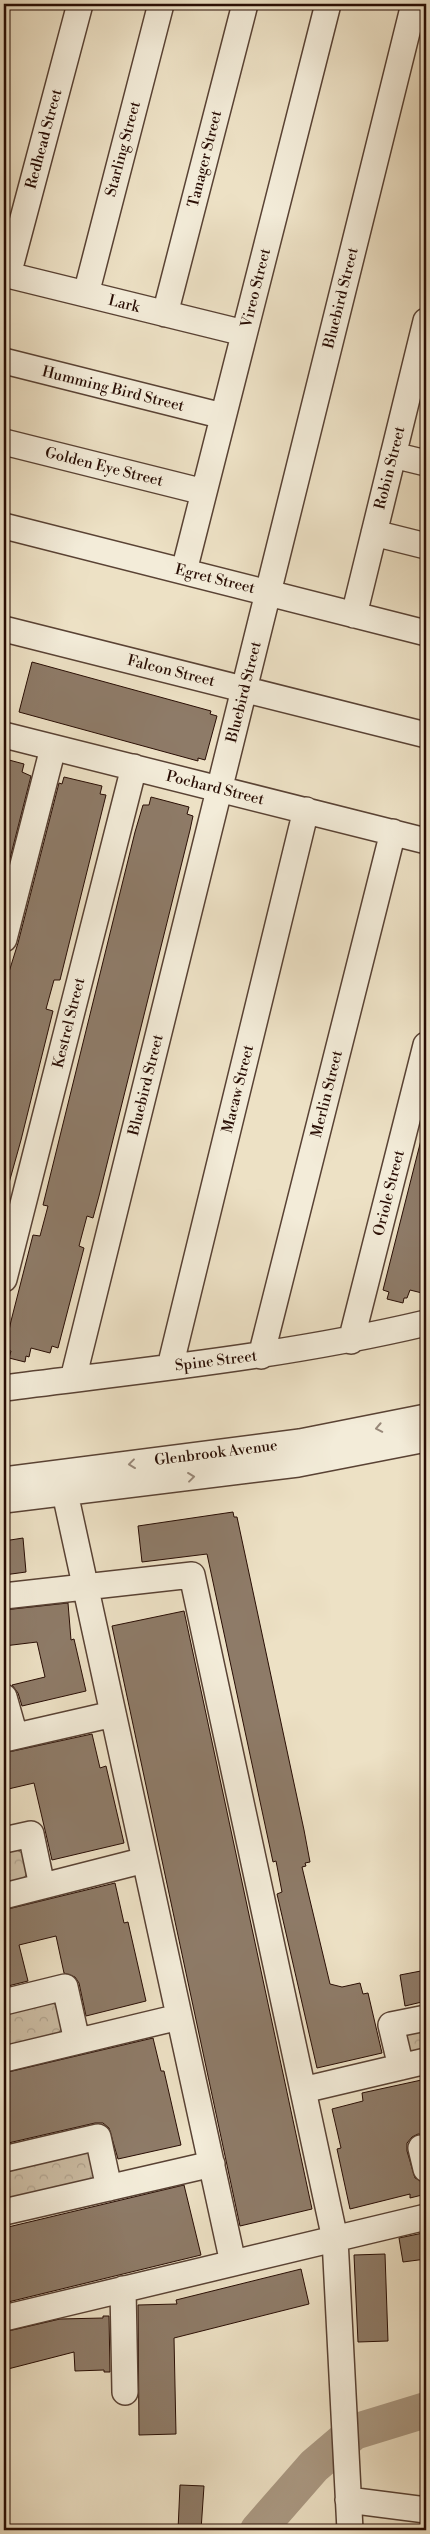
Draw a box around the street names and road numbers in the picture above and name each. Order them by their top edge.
street label: Redhead Street [22,86,67,191]
street label: Starling Street [101,99,145,199]
street label: Tanager Street [184,108,226,209]
street label: Bluebird Street [319,245,363,351]
street label: Vireo Street [237,246,275,331]
street label: Lark [106,291,143,317]
street label: Humming Bird Street [40,362,187,416]
street label: Robin Street [371,424,410,512]
street label: Golden Eye Street [43,443,166,491]
street label: Egret Street [173,560,258,598]
street label: Bluebird Street [222,639,266,745]
street label: Falcon Street [125,651,217,691]
street label: Pochard Street [164,767,267,810]
street label: Kestrel Street [49,975,90,1070]
street label: Bluebird Street [124,1032,168,1138]
street label: Macaw Street [218,1042,258,1135]
street label: Merlin Street [307,1048,347,1140]
street label: Oriole Street [369,1147,409,1238]
street label: Spine Street [174,1346,259,1375]
street label: Glenbrook Avenue [153,1436,279,1470]

